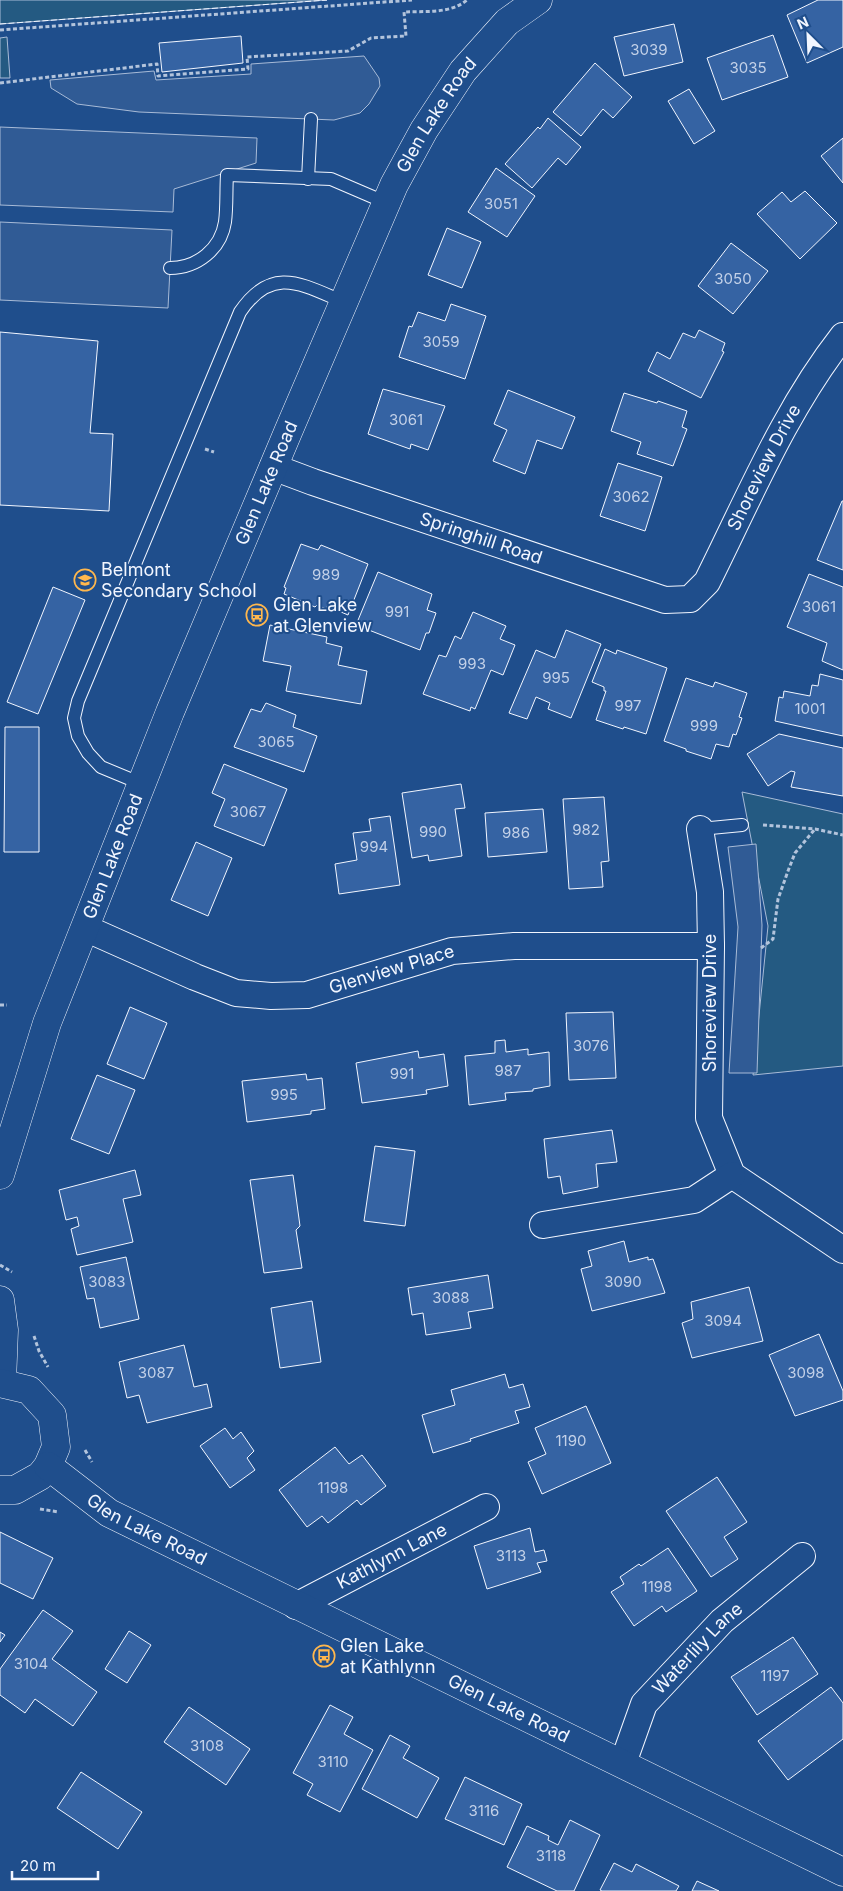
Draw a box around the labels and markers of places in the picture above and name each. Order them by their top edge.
place label: Belmont Secondary School [101,559,257,601]
school or university icon: Belmont Secondary School [73,568,97,592]
place label: Glen Lake at Glenview [273,594,372,636]
bus stop icon: Glen Lake at Glenview [245,603,269,627]
place label: Glen Lake at Kathlynn [340,1635,436,1677]
bus stop icon: Glen Lake at Kathlynn [312,1644,336,1668]

